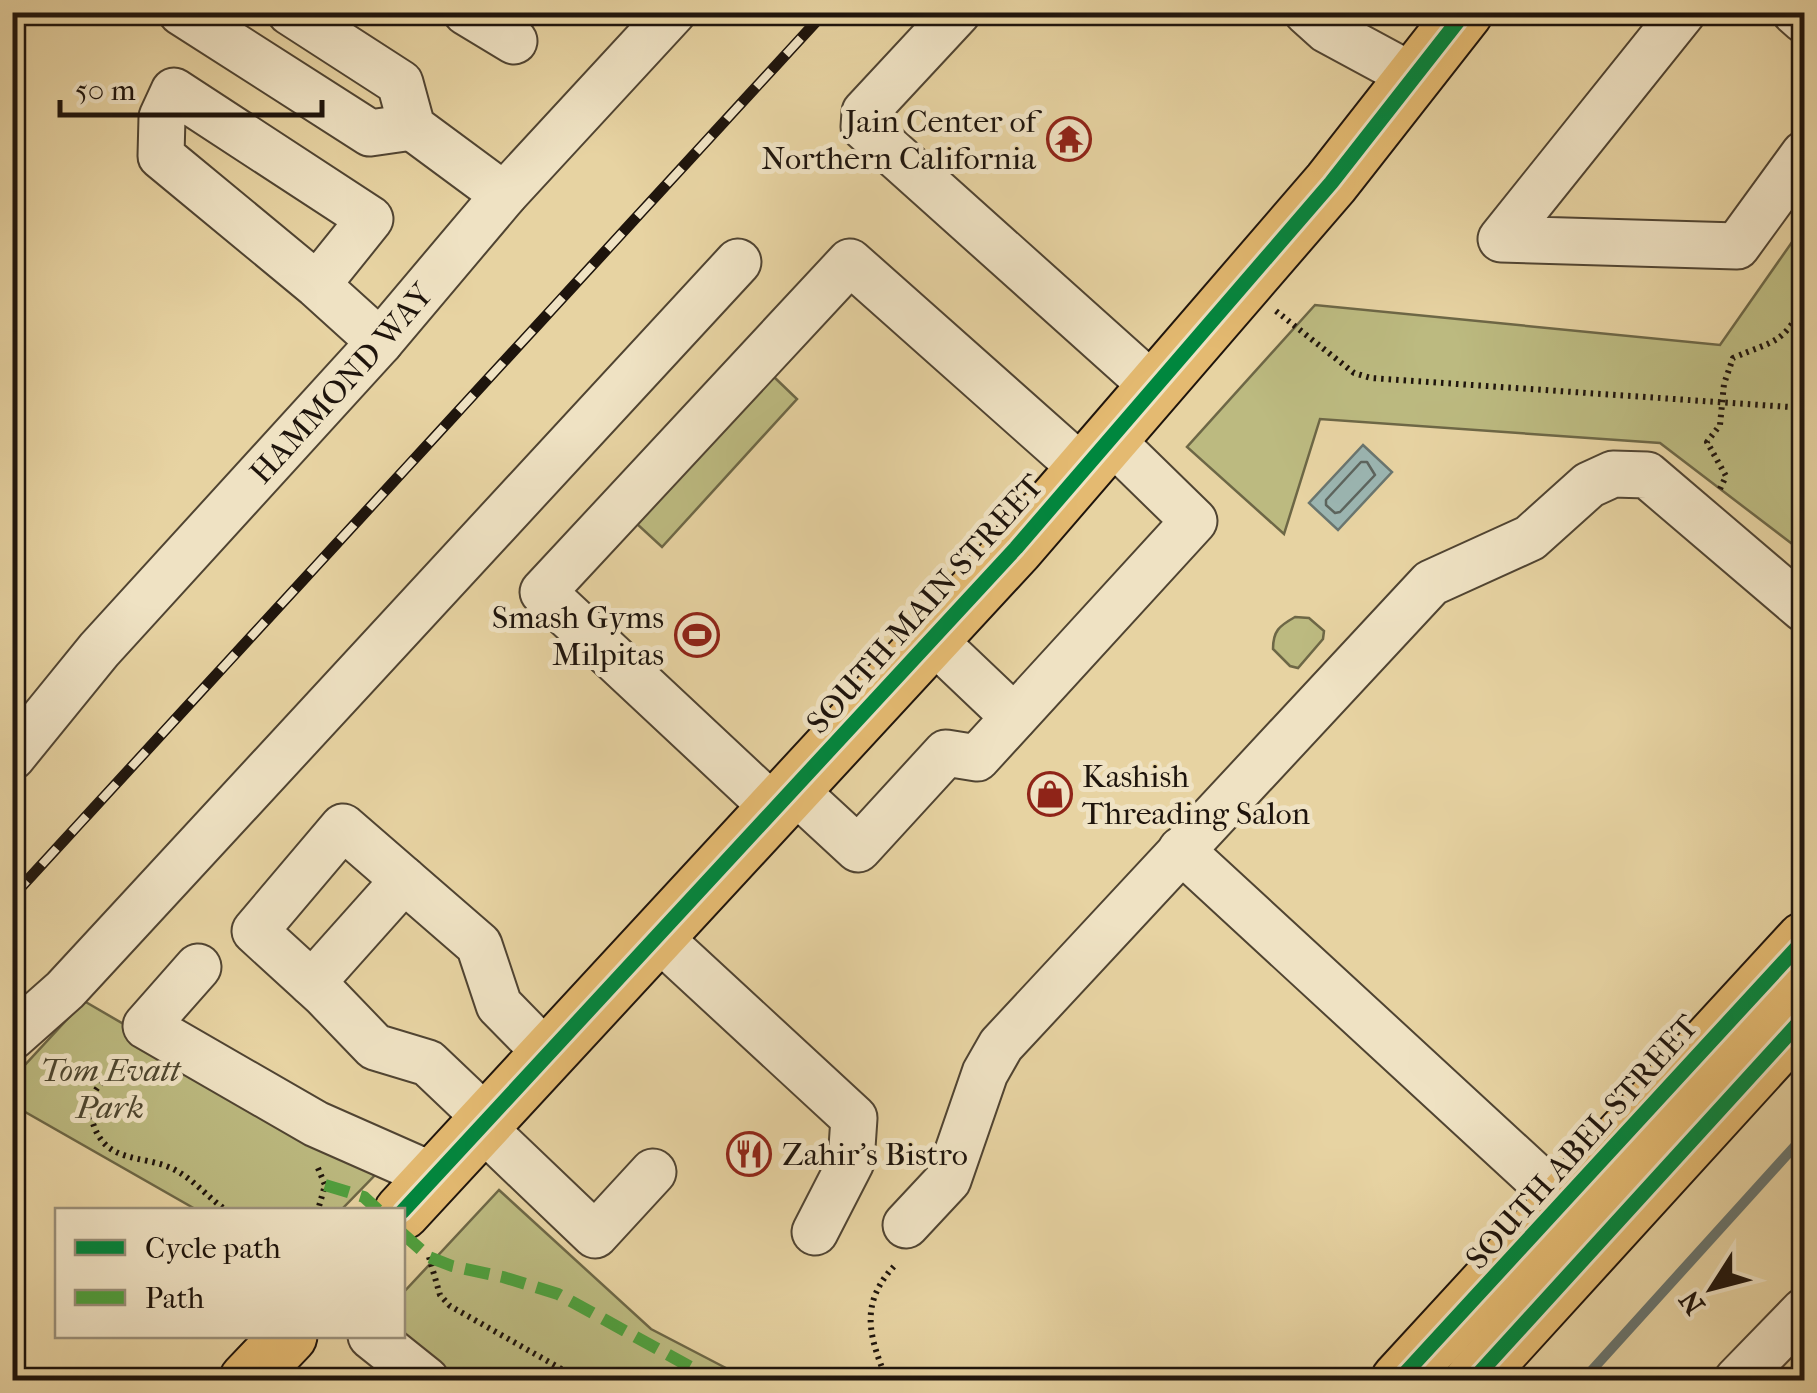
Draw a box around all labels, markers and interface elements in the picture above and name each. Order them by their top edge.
scale bar [60,55,322,117]
text: 50 m [75,73,136,108]
place label: Jain Center of Northern California [761,103,1042,177]
temple icon: Jain Center of Northern California [1046,116,1092,162]
street label: HAMMOND WAY [242,275,441,491]
street label: SOUTH MAIN STREET [799,467,1051,741]
place label: Smash Gyms Milpitas [492,599,664,673]
sports icon: Smash Gyms Milpitas [674,612,720,658]
place label: Kashish Threading Salon [1082,758,1311,832]
shop icon: Kashish Threading Salon [1027,771,1073,817]
street label: SOUTH ABEL STREET [1458,1007,1706,1277]
park label: Tom Evatt Park [40,1052,182,1126]
restaurant icon: Zahir's Bistro [726,1131,772,1177]
place label: Zahir's Bistro [782,1136,968,1173]
legend [55,1208,405,1338]
text: Cycle path [145,1231,281,1266]
north arrow [1662,1238,1762,1338]
text: Path [145,1281,204,1316]
text: N [1672,1283,1712,1321]

